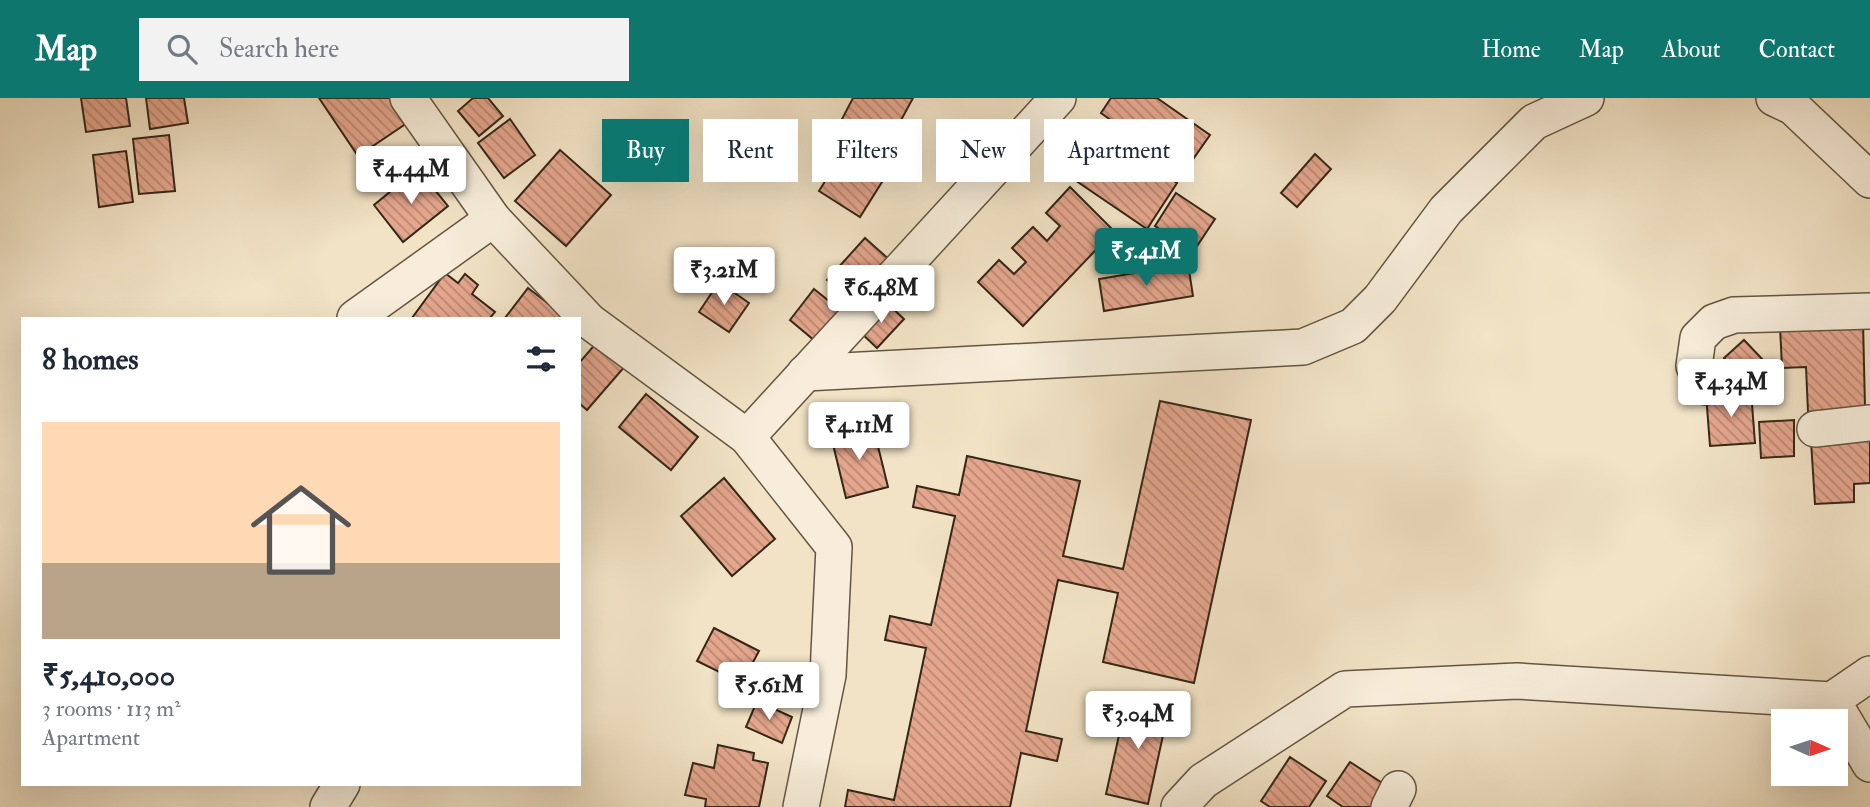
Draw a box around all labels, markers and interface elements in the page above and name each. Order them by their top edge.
search box [139,18,629,81]
text: Map [35,29,97,70]
icon: search [163,30,201,68]
text: Search here [219,33,339,65]
text: Home [1481,34,1541,65]
text: Map [1579,34,1624,65]
text: About [1662,34,1721,65]
text: Contact [1759,34,1835,65]
chip: Buy [602,119,689,182]
chip: Rent [703,119,798,182]
chip: Filters [812,119,922,182]
chip: New [936,119,1030,182]
chip: Apartment [1044,119,1194,182]
pin: ₹4.44M [354,146,468,206]
text: ₹4.44M [372,154,450,183]
pin: ₹5.41M [1089,228,1203,288]
text: ₹5.41M [1111,236,1181,265]
pin: ₹3.21M [667,248,781,307]
text: ₹3.21M [690,255,758,284]
pin: ₹6.48M [824,266,938,325]
text: ₹6.48M [844,273,919,302]
icon: filters [522,340,560,378]
text: 8 homes [42,341,139,378]
pin: ₹4.34M [1674,360,1788,419]
text: ₹4.34M [1694,367,1768,396]
pin: ₹4.11M [802,402,916,462]
text: ₹4.11M [824,410,894,439]
icon: home [238,467,364,593]
text: ₹5,410,000 [42,657,175,694]
pin: ₹5.61M [712,662,826,722]
text: ₹5.61M [734,670,804,699]
pin: ₹3.04M [1081,692,1195,751]
text: 3 rooms · 113 m² [42,694,181,723]
text: ₹3.04M [1102,699,1174,728]
north arrow [1771,709,1848,786]
map controls [1771,709,1848,786]
text: Apartment [42,723,140,752]

